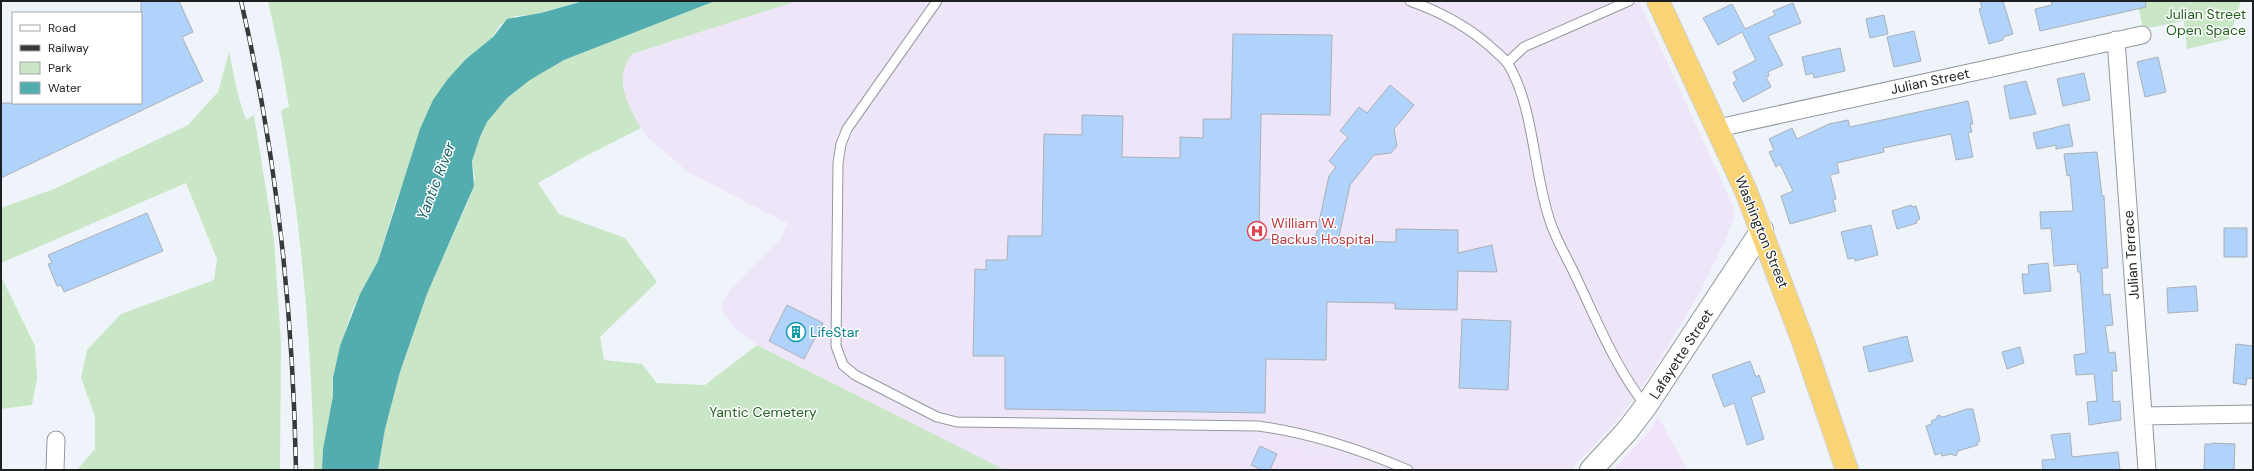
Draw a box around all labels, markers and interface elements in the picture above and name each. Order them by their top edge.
park label: Julian Street Open Space [2166,5,2246,39]
legend [12,12,142,104]
text: Road [48,20,76,36]
text: Railway [48,40,89,56]
text: Park [48,60,72,76]
street label: Julian Street [1889,64,1971,98]
text: Water [48,80,82,96]
water label: Yantic River [412,139,460,223]
street label: Washington Street [1731,173,1793,291]
street label: Julian Terrace [2119,210,2143,300]
place label: William W. Backus Hospital [1271,214,1374,248]
hospital icon: William W. Backus Hospital [1246,220,1268,242]
street label: Lafayette Street [1645,306,1717,402]
building icon: LifeStar [785,321,807,343]
place label: LifeStar [810,323,860,341]
park label: Yantic Cemetery [709,403,817,421]

